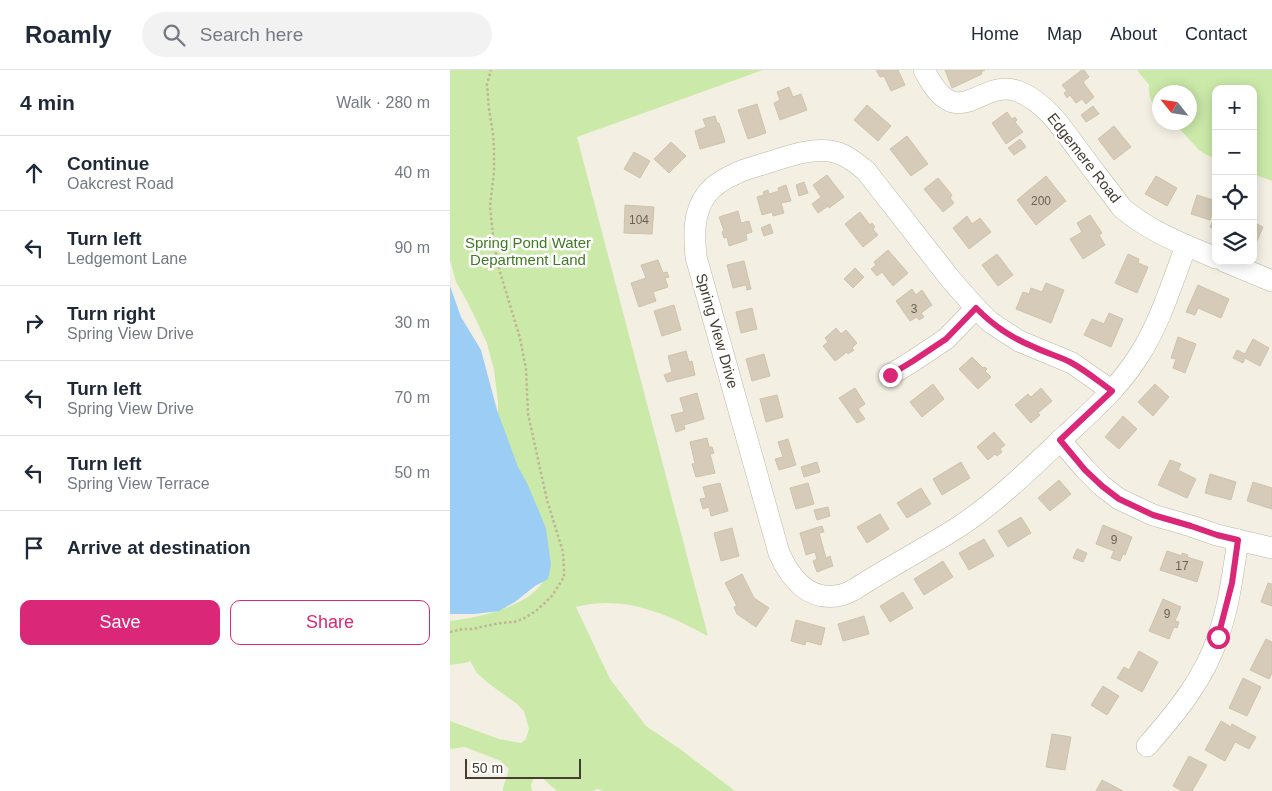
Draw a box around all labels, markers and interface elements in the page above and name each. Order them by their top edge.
search box [142,12,492,57]
text: Roamly [25,21,112,48]
icon: search [160,21,188,49]
text: Search here [200,24,303,45]
text: Home [971,24,1019,44]
text: Map [1047,24,1082,44]
text: About [1110,24,1157,44]
text: Contact [1185,24,1247,44]
north arrow [1152,85,1197,130]
map controls [1212,85,1257,265]
button: + [1212,85,1257,130]
text: 4 min [20,91,75,114]
text: Walk · 280 m [336,94,430,111]
street label: Edgemere Road [1044,109,1125,206]
button: − [1212,130,1257,175]
text: Continue [67,153,149,174]
icon: ahead [20,159,48,187]
text: 40 m [394,164,430,181]
text: Oakcrest Road [67,175,174,192]
button: locate [1212,175,1257,220]
house number: 200 [1031,194,1051,208]
house number: 104 [629,213,649,227]
button: layers [1212,220,1257,265]
text: Turn left [67,228,142,249]
icon: left [20,234,48,262]
park label: Spring Pond Water Department Land [465,234,591,268]
text: 90 m [394,239,430,256]
text: Ledgemont Lane [67,250,187,267]
street label: Spring View Drive [693,271,742,390]
house number: 3 [911,302,918,316]
text: Turn right [67,303,155,324]
icon: right [20,309,48,337]
text: 30 m [394,314,430,331]
text: Spring View Drive [67,325,194,342]
route end [879,364,902,387]
text: Turn left [67,378,142,399]
icon: left [20,384,48,412]
text: 70 m [394,389,430,406]
text: Spring View Drive [67,400,194,417]
text: Turn left [67,453,142,474]
icon: left [20,459,48,487]
text: 50 m [394,464,430,481]
text: Spring View Terrace [67,475,210,492]
house number: 9 [1111,533,1118,547]
icon: arrive [20,534,48,562]
text: Arrive at destination [67,537,251,558]
house number: 17 [1175,559,1189,573]
button: Save [20,600,220,645]
button: Share [230,600,430,645]
house number: 9 [1164,607,1171,621]
route start [1207,626,1230,649]
scale bar [465,756,581,779]
text: 50 m [472,760,503,776]

